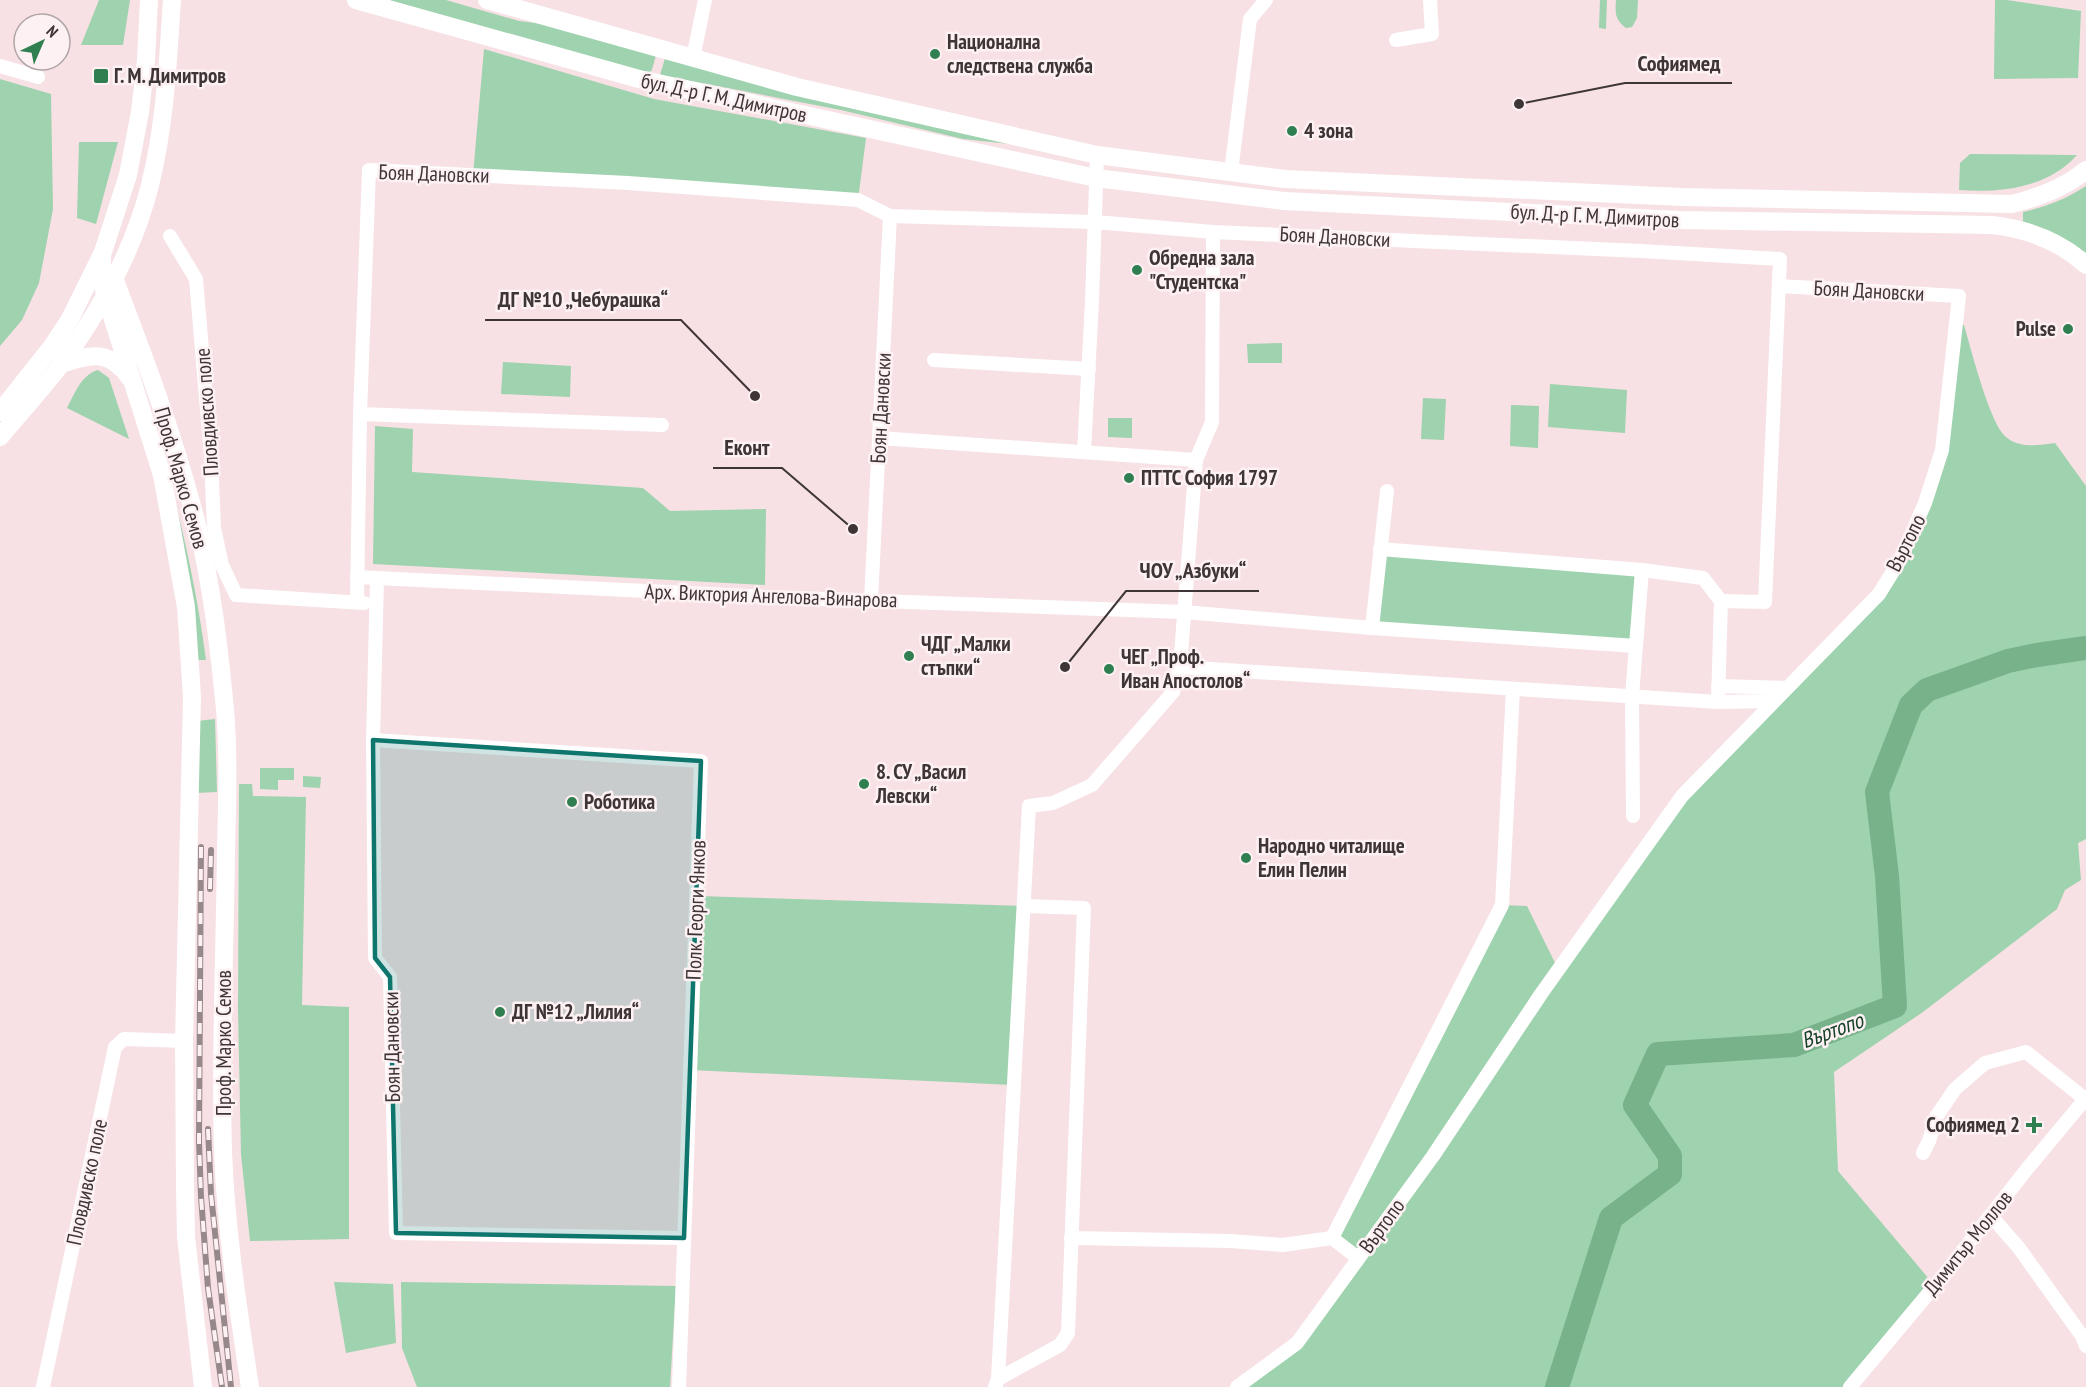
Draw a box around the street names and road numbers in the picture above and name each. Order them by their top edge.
street label: бул. Д-р Г. М. Димитров [639,67,810,128]
street label: Боян Дановски [378,158,490,189]
street label: бул. Д-р Г. М. Димитров [1510,198,1680,233]
street label: Боян Дановски [1279,220,1391,253]
street label: Боян Дановски [1813,274,1925,307]
street label: Пловдивско поле [189,347,224,477]
street label: Боян Дановски [864,352,897,464]
street label: Проф. Марко Семов [148,404,215,552]
street label: Въртопо [1880,509,1931,576]
street label: Арх. Виктория Ангелова-Винарова [644,578,898,613]
street label: Полк. Георги Янков [680,840,711,980]
street label: Проф. Марко Семов [210,970,237,1116]
street label: Боян Дановски [377,991,406,1103]
street label: Пловдивско поле [60,1116,113,1247]
street label: Димитър Моллов [1917,1185,2018,1301]
street label: Въртопо [1353,1193,1410,1258]

